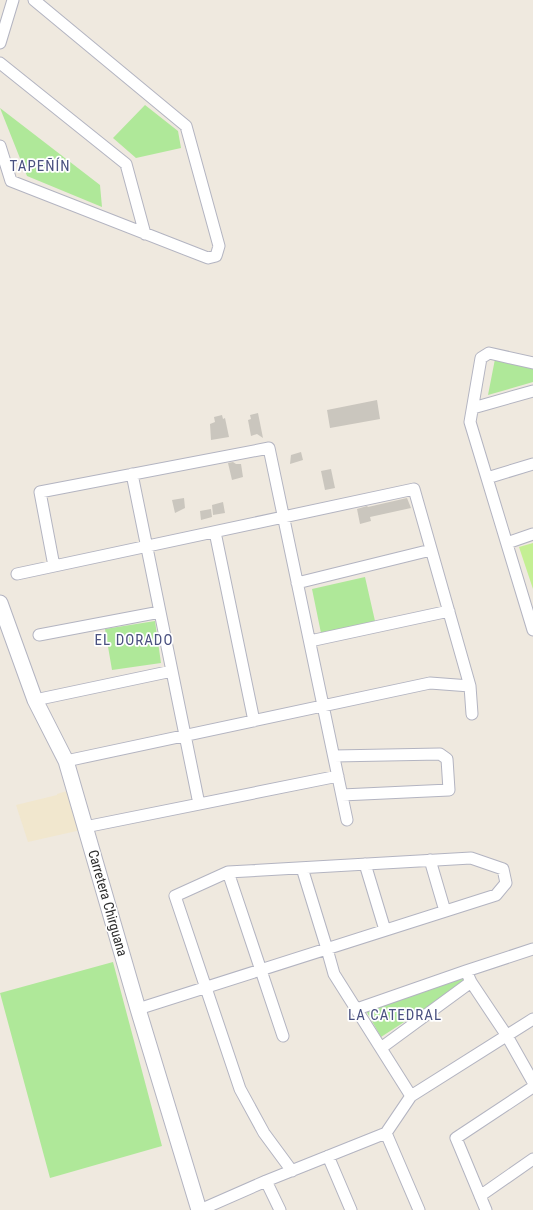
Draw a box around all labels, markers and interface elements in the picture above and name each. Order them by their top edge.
district label: TAPEÑÍN [10,157,71,175]
district label: EL DORADO [95,631,173,649]
street label: Carretera Chirguana [85,848,131,958]
district label: LA CATEDRAL [348,1006,442,1024]

